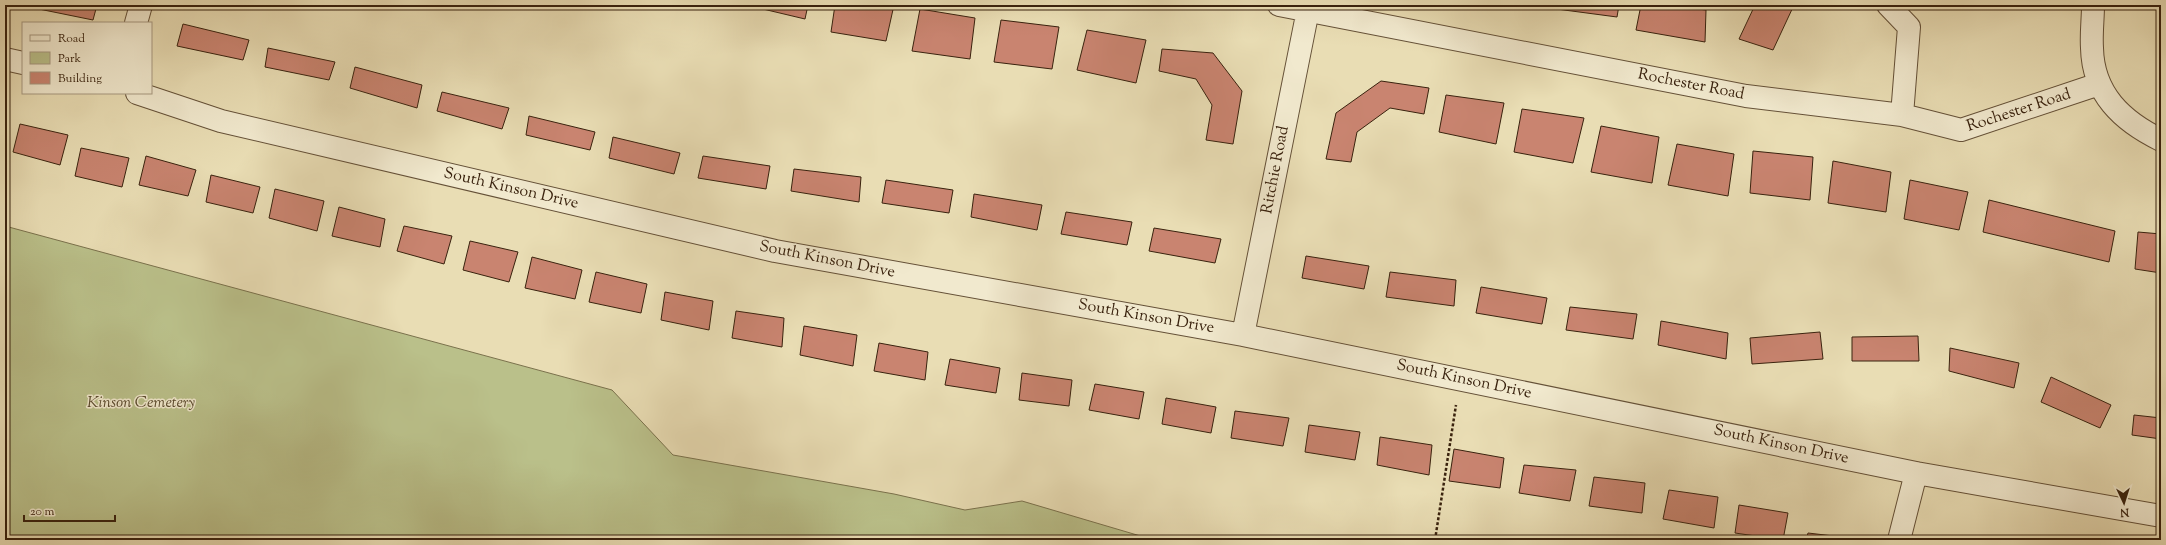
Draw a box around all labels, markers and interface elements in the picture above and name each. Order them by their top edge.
legend [22,22,152,94]
text: Road [58,30,85,48]
text: Park [58,50,81,68]
street label: Rochester Road [1636,63,1746,107]
text: Building [58,70,102,88]
street label: Rochester Road [1964,83,2074,139]
street label: Ritchie Road [1256,124,1296,216]
street label: South Kinson Drive [441,162,581,216]
street label: South Kinson Drive [757,236,897,284]
street label: South Kinson Drive [1076,294,1216,340]
street label: South Kinson Drive [1394,354,1534,406]
park label: Kinson Cemetery [87,392,195,415]
street label: South Kinson Drive [1711,419,1851,471]
north arrow [2104,483,2144,523]
scale bar [24,497,115,523]
text: 20 m [30,503,55,521]
text: N [2119,504,2131,520]

